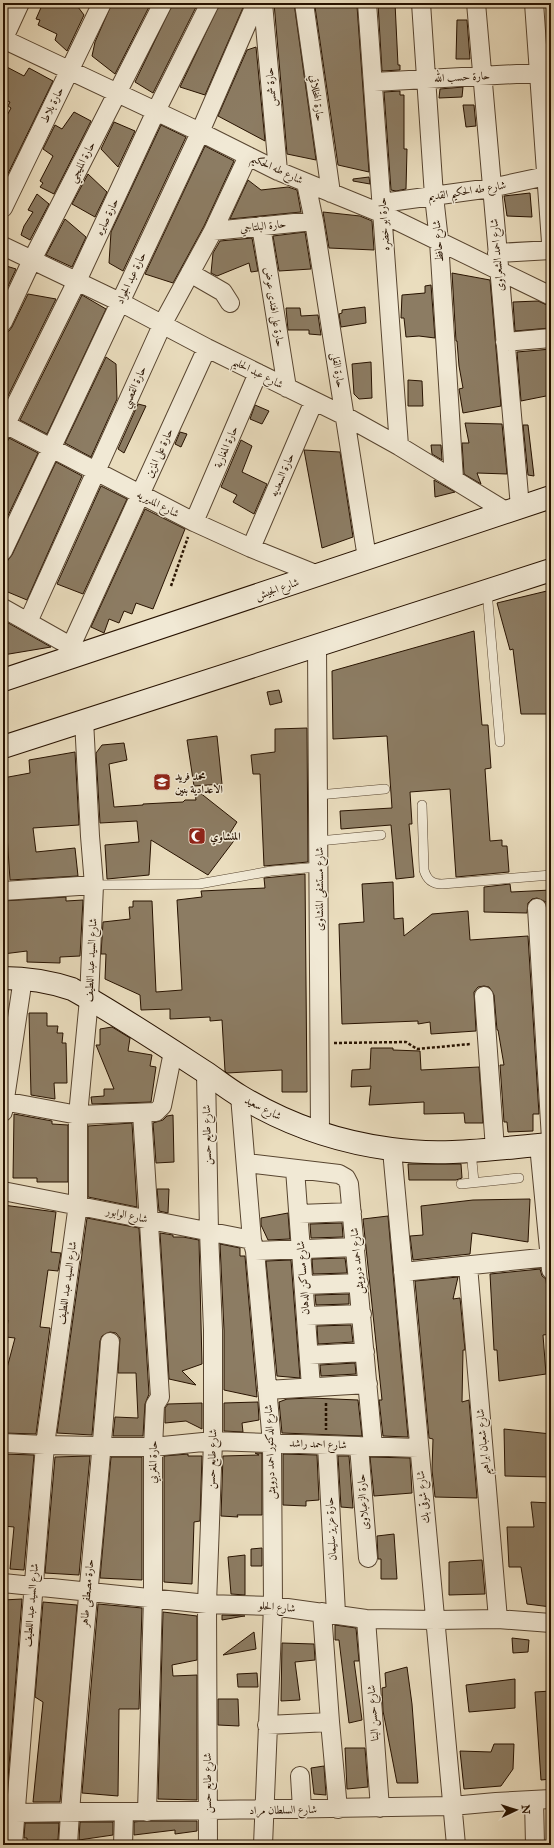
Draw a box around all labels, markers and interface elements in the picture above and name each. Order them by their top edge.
street label: حارة شمس [263,66,280,107]
street label: حارة حسب الله [434,66,491,86]
street label: حارة المخللاتي [305,74,327,123]
street label: حارة بلاط [38,85,66,125]
street label: حارة المليجي [66,139,102,187]
street label: شارع طه الحكيم [247,151,305,190]
street label: شارع طه الحكيم القديم [427,178,508,208]
street label: حارة صابره [93,196,121,238]
street label: حارة ابو خضره [376,196,393,251]
street label: حارة البلتاجي [239,217,287,237]
street label: شارع احمد الشعراوى [487,218,510,292]
street label: شارع حافظ [430,219,449,263]
street label: حارة عبد الجواد [113,250,149,306]
street label: حارة على افندى عوض [259,266,287,348]
street label: حارة القلى [327,351,347,389]
street label: شارع عبد الحليم [229,355,285,395]
street label: حارة القصبي [119,364,153,412]
street label: حارة المغاربة [211,424,241,470]
street label: حارة على المزين [142,426,178,481]
street label: حارة السعديه [267,451,297,499]
street label: شارع المديريه [133,488,181,523]
street label: شارع الجيش [253,575,302,605]
place label: محمد فريد الاعدادية بنين [175,770,223,797]
school or university icon: محمد فريد الاعدادية بنين [152,772,172,792]
mosque icon: المنشاوي [187,826,207,846]
place label: المنشاوي [210,830,241,845]
street label: شارع مستشفى المنشاوى [313,847,329,931]
street label: شارع السيد عبد اللطيف [82,918,103,1002]
street label: شارع سعيد [241,1093,284,1125]
street label: شارع طايع حسن [200,1105,217,1165]
street label: شارع الوابور [103,1204,149,1229]
street label: شارع احمد درويش [348,1227,369,1295]
street label: شارع السيد عبد اللطيف [55,1240,82,1326]
street label: شارع مساكن الدهان [294,1240,315,1315]
street label: شارع الدكتور احمد درويش [262,1404,281,1500]
street label: شارع شعبان ابراهيم [474,1408,496,1476]
street label: شارع طايع حسن [204,1429,223,1489]
street label: شارع احمد راشد [289,1436,347,1455]
street label: حارة المغربي [146,1440,162,1484]
street label: شارع شوقى بك [414,1470,435,1524]
street label: حارة الزعبلاوى [355,1473,371,1531]
street label: حارة عزيز سليمان [323,1496,340,1561]
street label: حارة مصطفى طاهر [77,1558,98,1629]
street label: شارع السيد عبد اللطيف [21,1563,44,1648]
street label: شارع الحلو [257,1599,296,1618]
street label: شارع حسن البنا [365,1684,384,1742]
street label: شارع طايع حسن [201,1753,217,1813]
north arrow [496,1790,536,1830]
street label: شارع السلطان مراد [249,1803,317,1820]
text: N [519,1804,532,1815]

